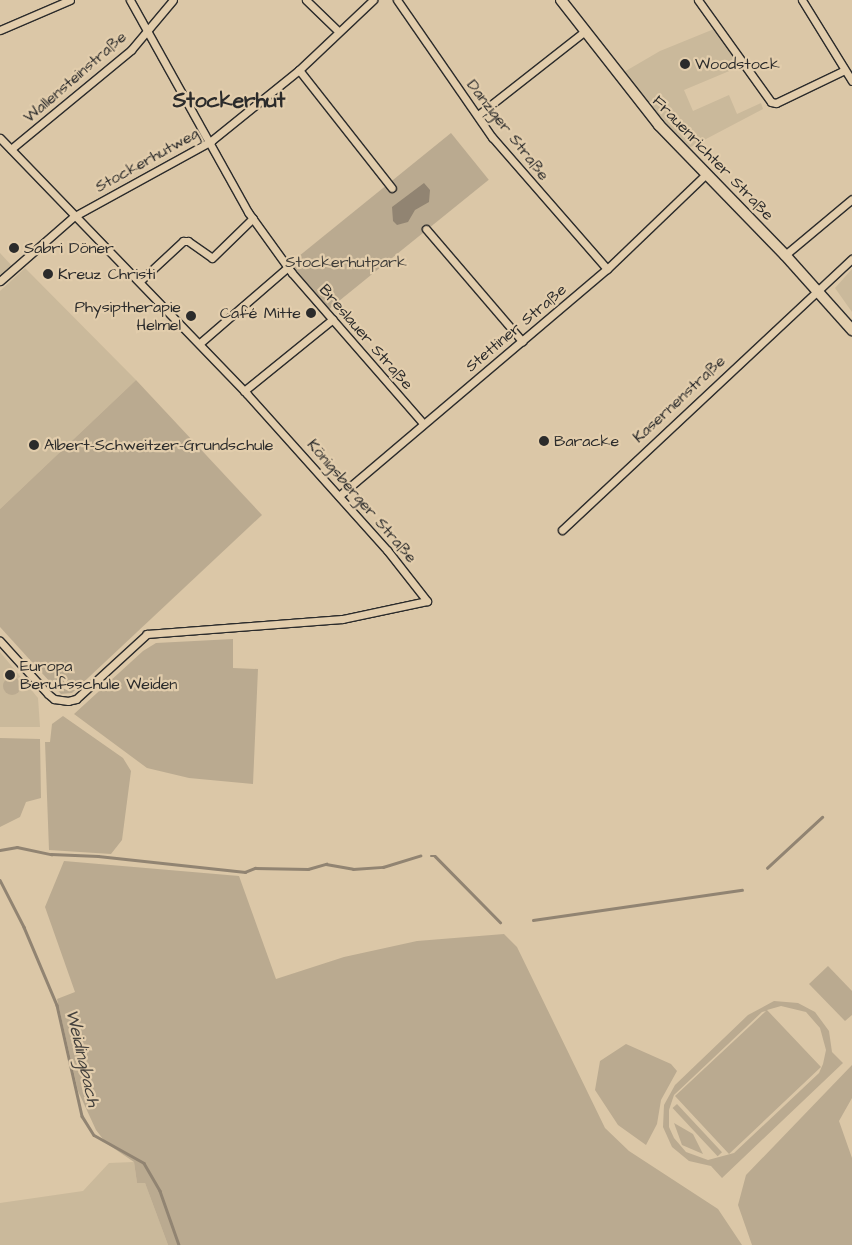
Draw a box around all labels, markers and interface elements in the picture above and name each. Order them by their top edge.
street label: Wallensteinstraße [20,27,130,127]
place label: Woodstock [695,54,780,74]
marker: Woodstock [679,58,691,70]
street label: Danziger Straße [463,76,553,184]
district label: Stockerhut [173,88,285,114]
street label: Frauenrichter Straße [648,92,778,224]
street label: Stockerhutweg [92,124,202,196]
place label: Sabri Döner [24,238,114,258]
marker: Sabri Döner [8,242,20,254]
park label: Stockerhutpark [285,252,407,272]
place label: Kreuz Christi [58,264,155,284]
marker: Kreuz Christi [42,268,54,280]
street label: Breslauer Straße [315,280,417,394]
street label: Stettiner Straße [461,280,571,376]
place label: Physiptherapie Helmel [75,297,181,335]
place label: Café Mitte [220,303,301,323]
marker: Café Mitte [305,307,317,319]
marker: Physiptherapie Helmel [185,310,197,322]
street label: Kasernenstraße [629,351,729,447]
place label: Baracke [554,431,619,451]
place label: Albert-Schweitzer-Grundschule [44,435,273,455]
street label: Königsberger Straße [303,435,421,567]
marker: Baracke [538,435,550,447]
marker: Albert-Schweitzer-Grundschule [28,439,40,451]
place label: Europa Berufsschule Weiden [20,656,177,694]
marker: Europa Berufsschule Weiden [4,669,16,681]
water label: Weidingbach [60,1007,104,1109]

